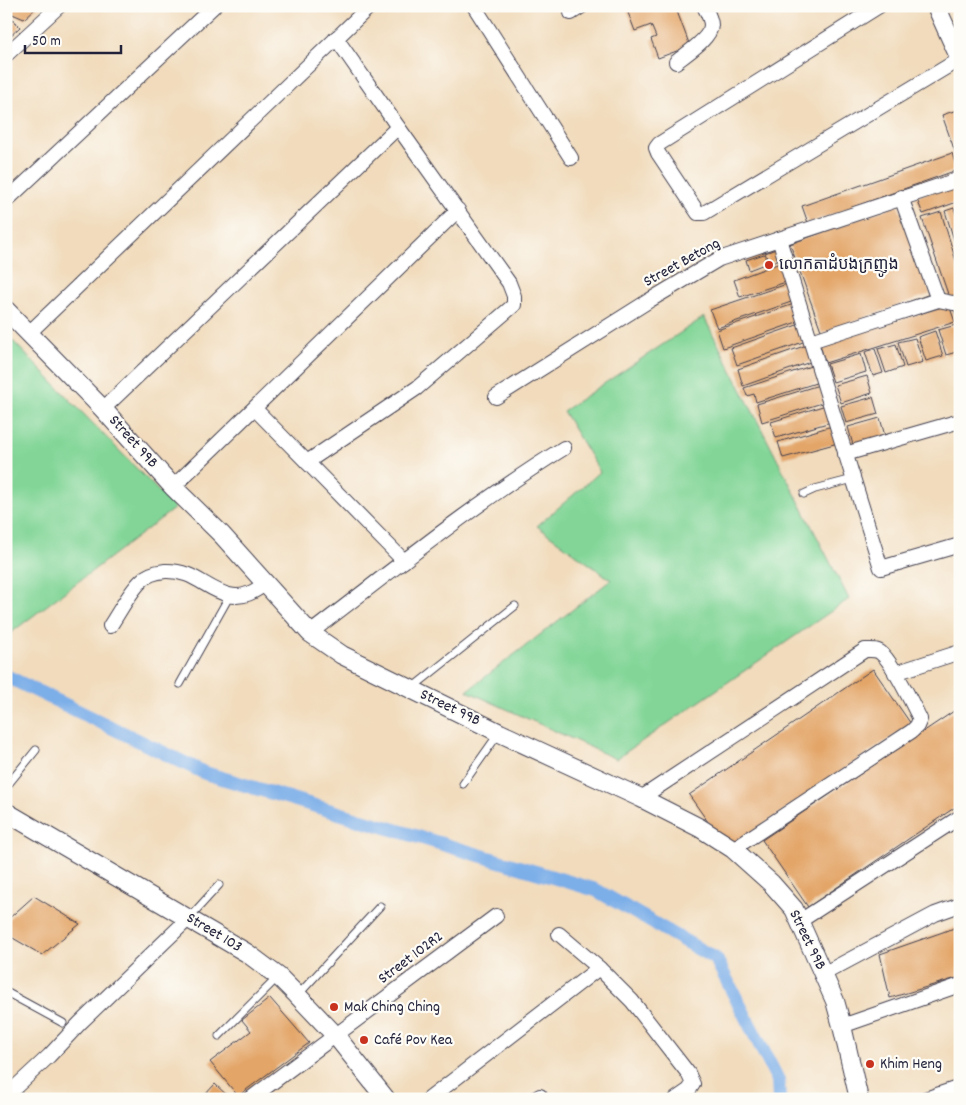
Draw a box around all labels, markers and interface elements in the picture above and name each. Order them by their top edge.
scale bar [25,22,121,54]
text: 50 m [32,31,61,53]
street label: Street Betong [639,232,725,294]
place label: លោកតាដំបងក្រញូង [779,253,899,277]
marker: លោកតាដំបងក្រញូង [763,259,775,271]
street label: Street 99B [103,410,163,474]
street label: Street 99B [416,683,484,733]
street label: Street 99B [782,906,832,974]
street label: Street 103 [182,907,246,959]
street label: Street 102R2 [374,926,448,990]
place label: Mak Ching Ching [344,996,440,1019]
marker: Mak Ching Ching [328,1001,340,1013]
place label: Café Pov Kea [374,1029,453,1052]
marker: Café Pov Kea [358,1034,370,1046]
place label: Khim Heng [880,1053,942,1076]
marker: Khim Heng [864,1058,876,1070]

